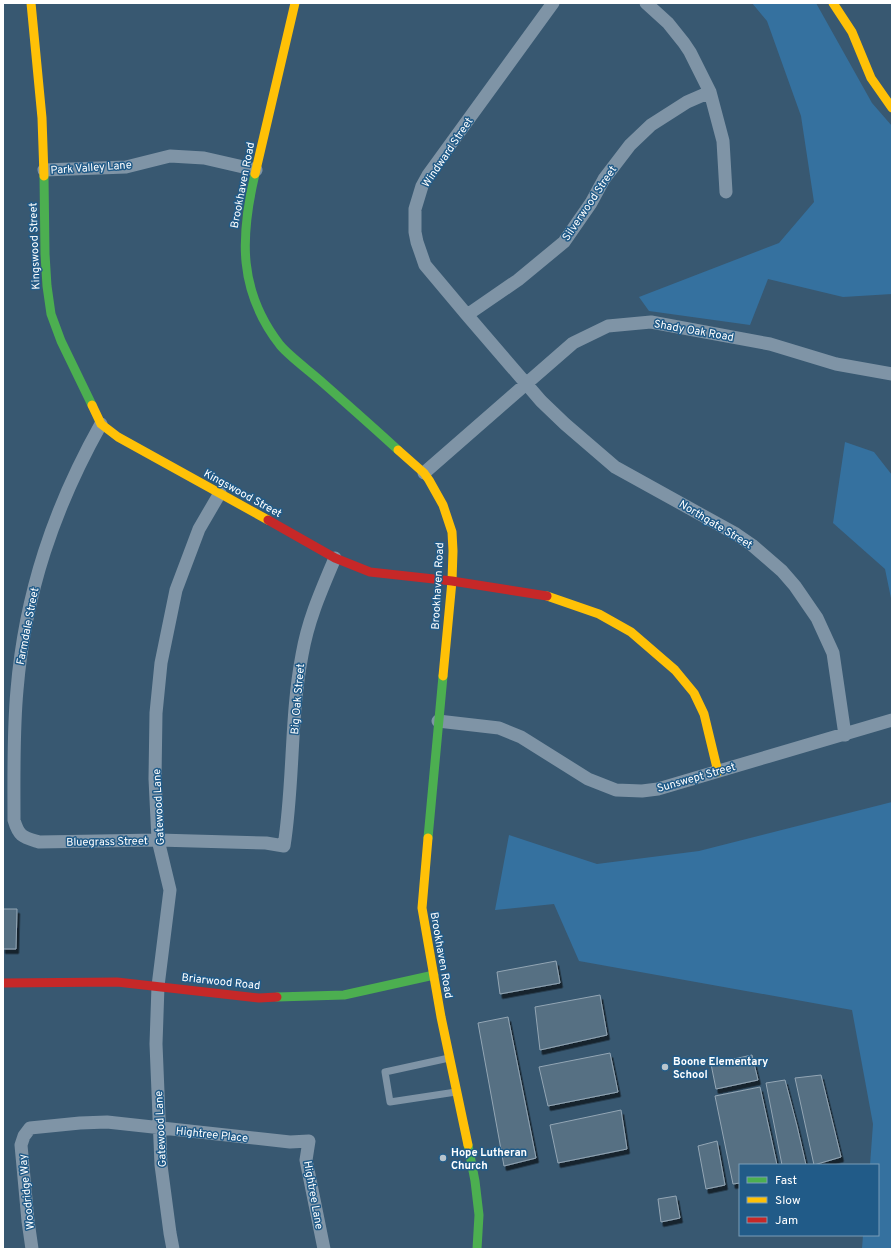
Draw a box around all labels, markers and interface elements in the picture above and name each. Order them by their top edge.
street label: Windward Street [419,115,476,190]
street label: Brookhaven Road [228,141,258,229]
street label: Park Valley Lane [50,158,132,178]
street label: Silverwood Street [560,163,620,244]
street label: Kingswood Street [26,202,44,290]
street label: Shady Oak Road [653,317,735,345]
street label: Kingswood Street [201,467,284,521]
street label: Northgate Street [676,497,755,552]
street label: Brookhaven Road [429,542,447,630]
street label: Farmdale Street [14,586,42,666]
street label: Big Oak Street [288,663,308,735]
street label: Sunswept Street [655,760,737,796]
street label: Gatewood Lane [150,768,168,846]
street label: Bluegrass Street [66,834,148,850]
street label: Brookhaven Road [427,911,455,999]
street label: Briarwood Road [181,971,261,993]
place label: Boone Elementary School [673,1055,768,1082]
marker: Boone Elementary School [660,1062,670,1072]
street label: Gatewood Lane [152,1090,170,1168]
street label: Hightree Place [175,1124,249,1146]
place label: Hope Lutheran Church [451,1146,527,1173]
street label: Woodridge Way [16,1153,38,1230]
marker: Hope Lutheran Church [438,1153,448,1163]
street label: Hightree Lane [300,1160,326,1231]
legend [739,1164,879,1236]
text: Fast [775,1173,797,1189]
text: Slow [775,1193,801,1209]
text: Jam [775,1213,798,1229]

